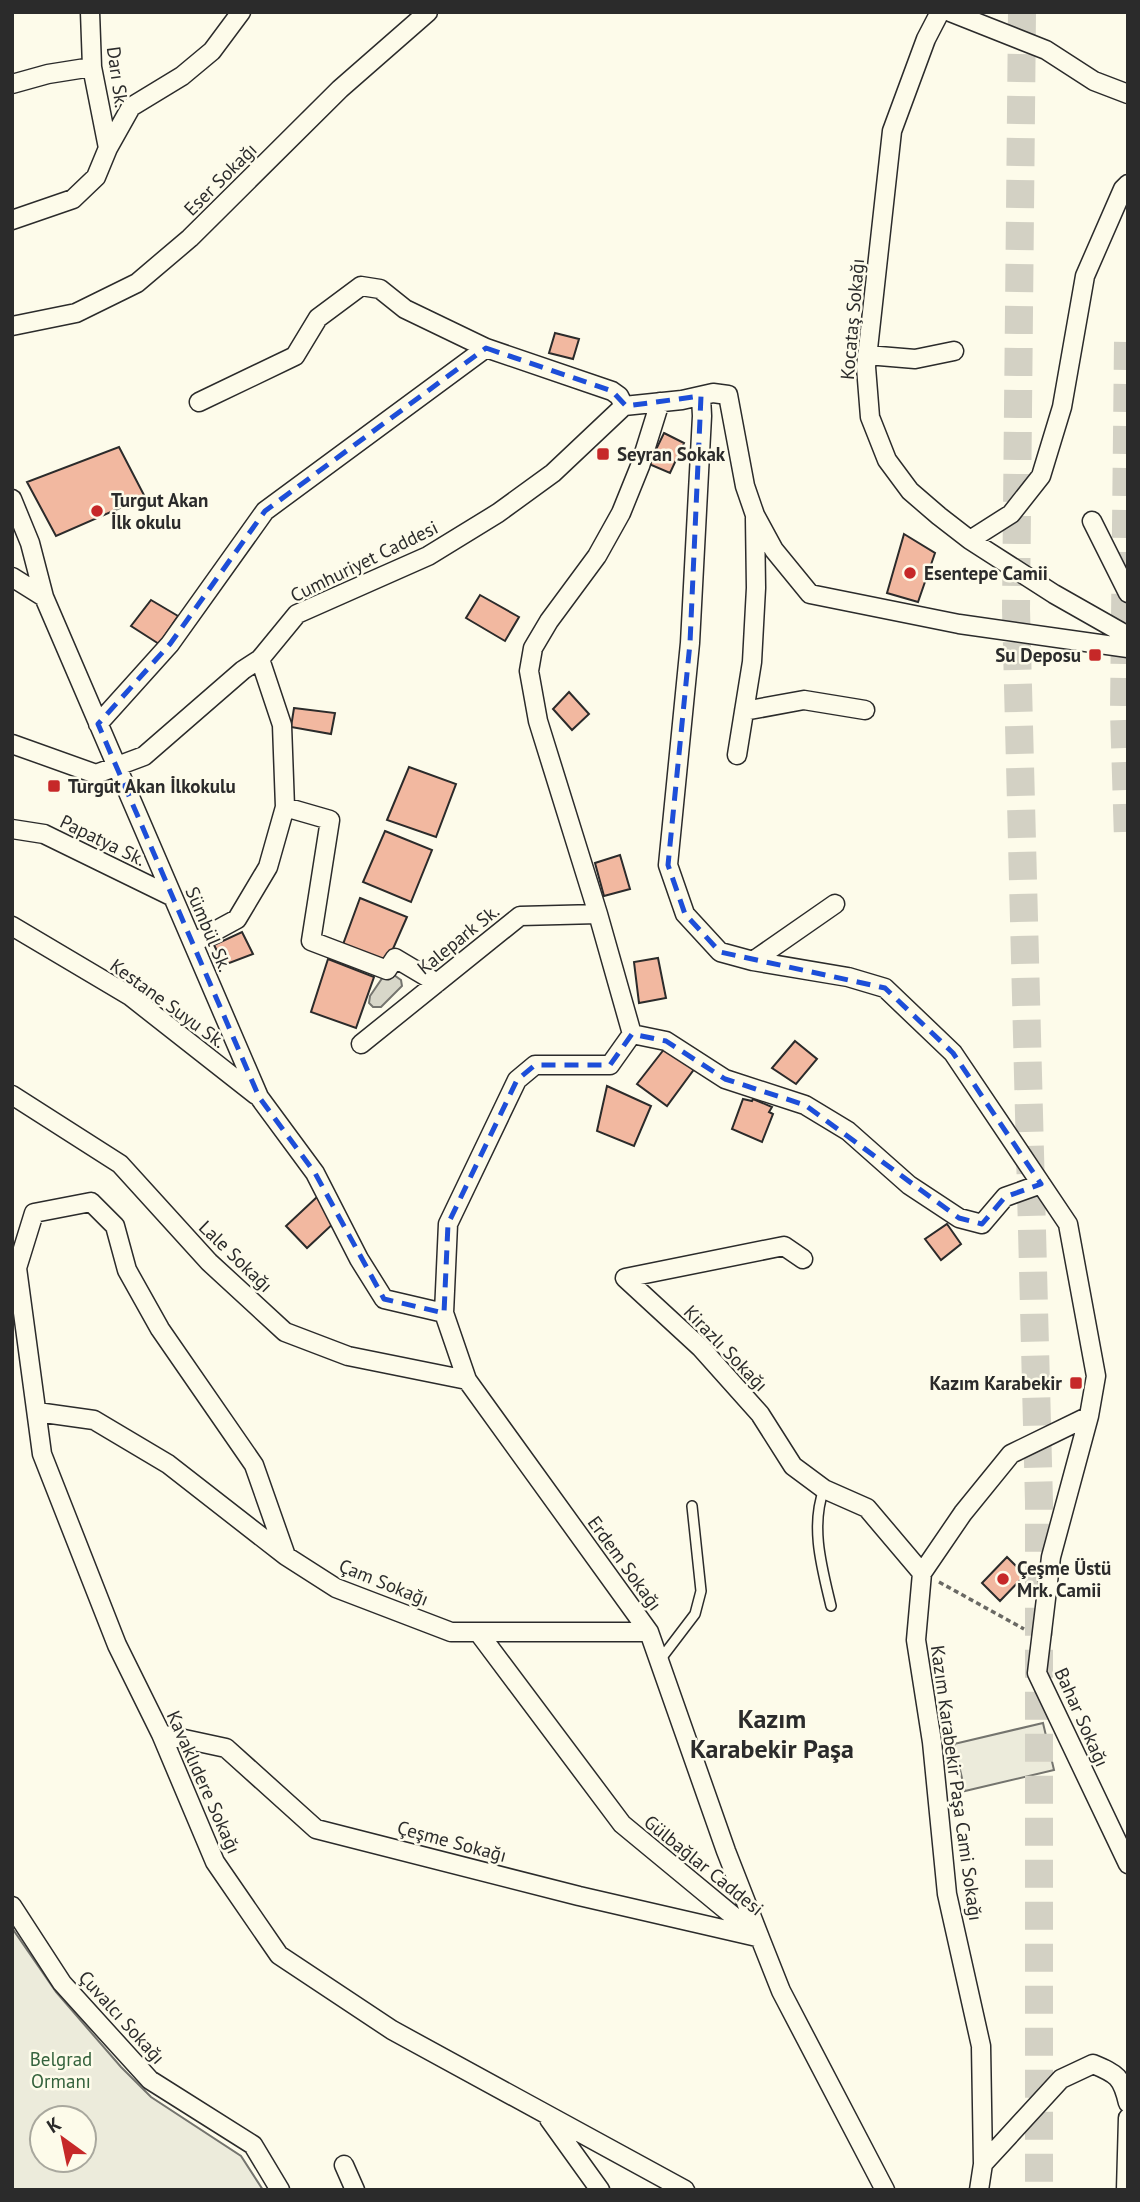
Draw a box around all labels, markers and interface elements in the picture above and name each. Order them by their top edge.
street label: Darı Sk. [102,45,134,109]
street label: Eser Sokağı [178,137,262,221]
street label: Kocataş Sokağı [835,257,869,381]
place label: Seyran Sokak [617,442,726,466]
marker: Seyran Sokak [595,446,611,462]
place label: Turgut Akan İlk okulu [111,488,208,534]
marker: Turgut Akan İlk okulu [89,503,105,519]
street label: Cumhuriyet Caddesi [286,515,442,607]
place label: Esentepe Camii [924,561,1048,585]
marker: Esentepe Camii [902,565,918,581]
place label: Su Deposu [995,643,1081,667]
marker: Su Deposu [1087,647,1103,663]
place label: Turgut Akan İlkokulu [68,774,236,798]
marker: Turgut Akan İlkokulu [46,778,62,794]
street label: Papatya Sk. [56,809,150,871]
street label: Sümbül Sk. [180,883,238,975]
street label: Kalepark Sk. [412,899,504,979]
street label: Kestane Suyu Sk. [105,953,231,1053]
street label: Lale Sokağı [194,1215,278,1297]
street label: Kirazlı Sokağı [679,1300,773,1396]
place label: Kazım Karabekir [929,1371,1062,1395]
marker: Kazım Karabekir [1068,1375,1084,1391]
street label: Erdem Sokağı [583,1511,667,1615]
street label: Çam Sokağı [336,1553,432,1611]
place label: Çeşme Üstü Mrk. Camii [1017,1556,1111,1602]
marker: Çeşme Üstü Mrk. Camii [995,1571,1011,1587]
street label: Kazım Karabekir Paşa Cami Sokağı [926,1644,988,1922]
street label: Bahar Sokağı [1049,1664,1115,1770]
district label: Kazım Karabekir Paşa [690,1702,854,1765]
street label: Kavaklıdere Sokağı [162,1707,246,1857]
street label: Gülbağlar Caddesi [639,1809,769,1921]
street label: Çeşme Sokağı [395,1815,509,1867]
street label: Çuvalcı Sokağı [74,1965,170,2069]
park label: Belgrad Ormanı [30,2047,92,2093]
north arrow [28,2104,98,2174]
text: K [42,2111,65,2138]

